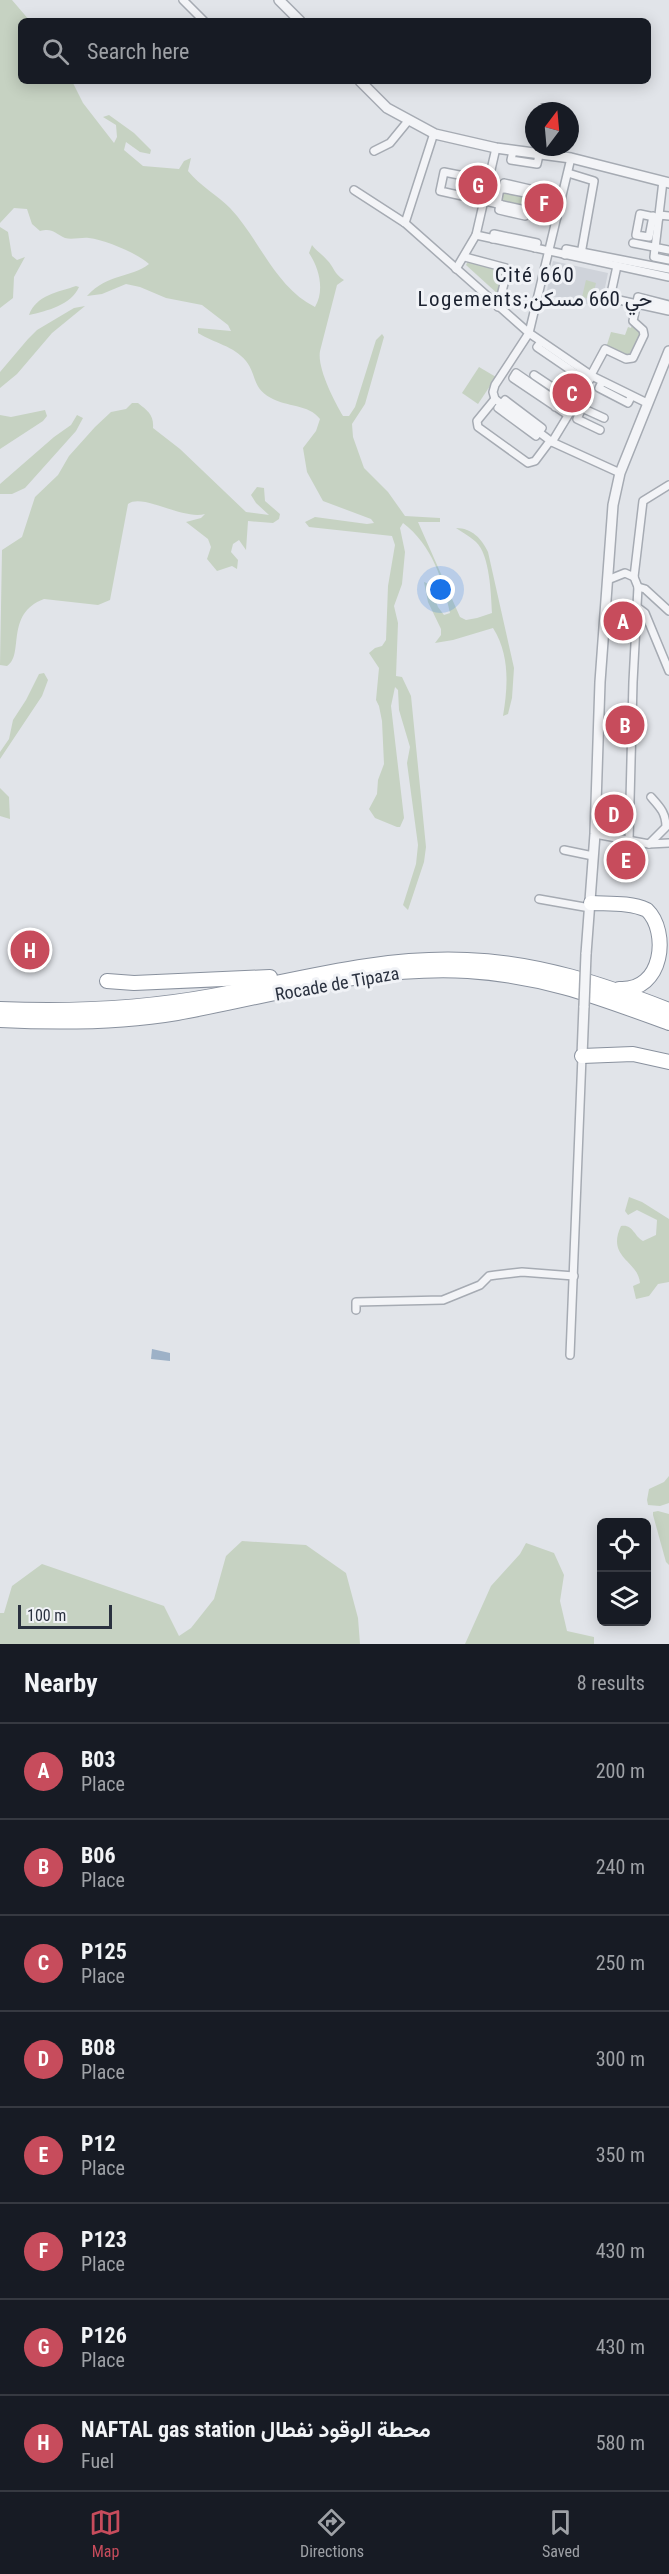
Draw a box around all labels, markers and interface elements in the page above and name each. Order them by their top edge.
search box [18,18,651,84]
icon: search [39,35,72,68]
text: Search here [87,39,189,64]
north arrow [525,102,579,156]
pin: G [458,162,498,207]
pin: F [524,180,564,226]
district label: Cité 660 Logements;حي 660 مسكن [418,263,652,316]
pin: C [552,370,592,416]
your location [426,575,455,604]
pin: A [604,598,642,644]
pin: B [606,702,644,748]
pin: D [594,792,634,836]
pin: E [606,838,646,882]
pin: H [10,928,50,972]
street label: Rocade de Tipaza [273,962,401,1005]
map controls [597,1518,651,1626]
button: locate [597,1518,651,1572]
button: layers [597,1572,651,1626]
scale bar [18,1602,112,1630]
text: 100 m [27,1606,66,1625]
text: Nearby [24,1668,98,1698]
text: 8 results [577,1671,645,1695]
text: B03 [81,1747,116,1772]
text: A [38,1759,49,1783]
text: 200 m [596,1759,645,1783]
text: Place [81,1772,125,1796]
text: B06 [81,1843,116,1868]
text: B [38,1855,49,1879]
text: 240 m [596,1855,645,1879]
text: Place [81,1868,125,1892]
text: P125 [81,1939,127,1964]
text: C [38,1951,49,1975]
text: 250 m [596,1951,645,1975]
text: Place [81,1964,125,1988]
text: B08 [81,2035,116,2060]
text: D [38,2047,49,2071]
text: 300 m [596,2047,645,2071]
text: Place [81,2060,125,2084]
text: P12 [81,2131,116,2156]
text: E [39,2143,48,2167]
text: 350 m [596,2143,645,2167]
text: Place [81,2156,125,2180]
text: P123 [81,2227,127,2252]
text: F [39,2239,48,2263]
text: 430 m [596,2239,645,2263]
text: Place [81,2252,125,2276]
text: P126 [81,2323,127,2348]
text: G [38,2335,49,2359]
text: 430 m [596,2335,645,2359]
text: Place [81,2348,125,2372]
text: NAFTAL gas station محطة الوقود نفطال [81,2417,431,2442]
text: H [37,2431,50,2455]
text: 580 m [596,2431,645,2455]
text: Fuel [81,2449,114,2473]
tab: Map [89,2506,122,2561]
tab: Directions [300,2506,364,2561]
tab: Saved [542,2506,580,2561]

